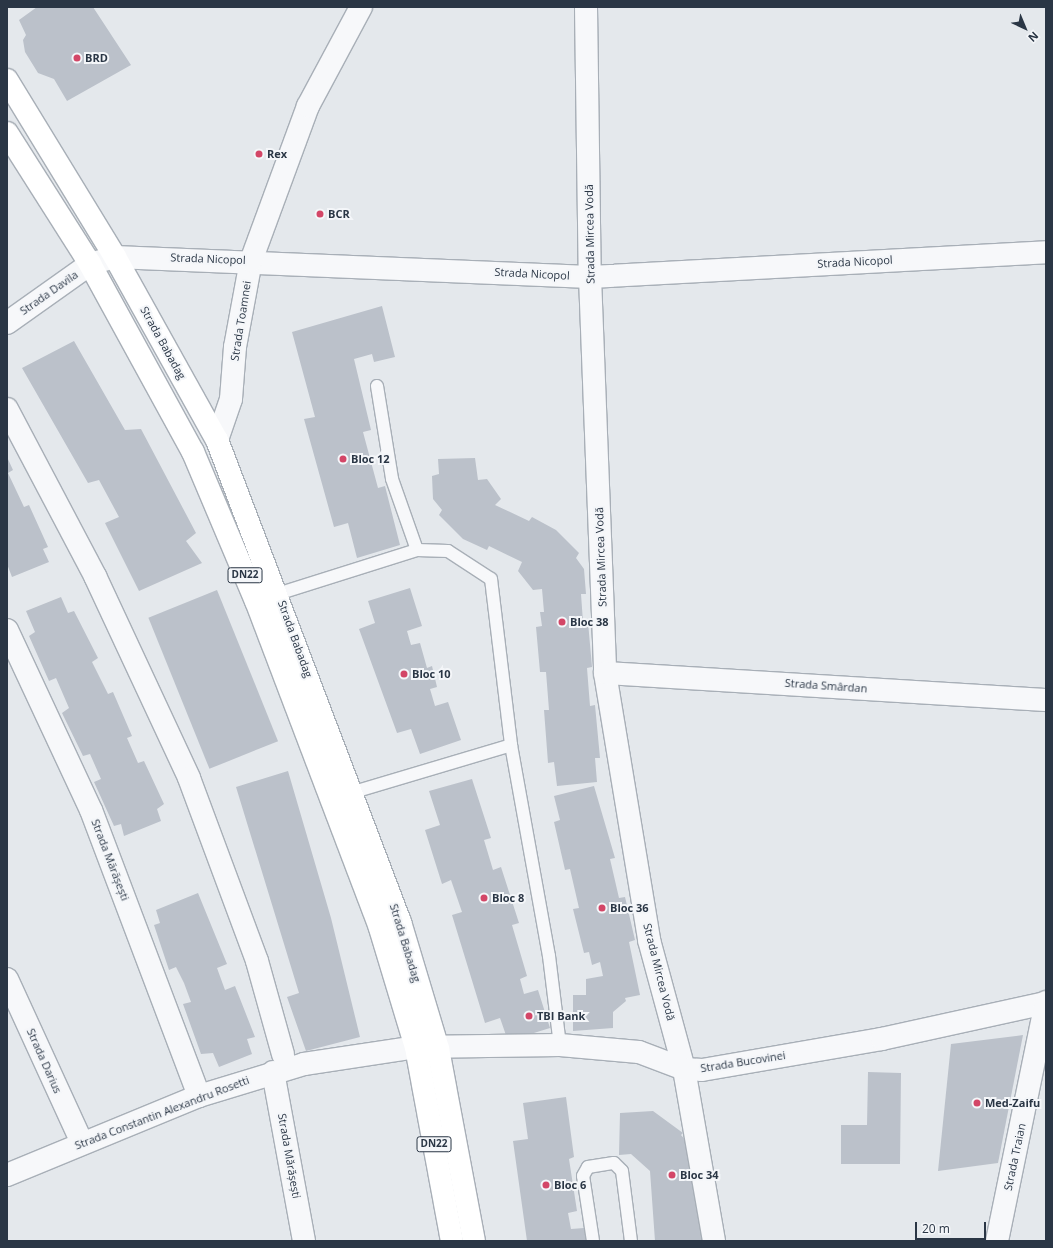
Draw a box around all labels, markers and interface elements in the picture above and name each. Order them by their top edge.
north arrow [1005,8,1045,48]
text: N [1025,28,1042,45]
place label: BRD [85,51,108,65]
marker: BRD [72,53,82,63]
place label: Rex [267,147,287,161]
marker: Rex [254,149,264,159]
street label: Strada Mircea Vodă [583,184,597,284]
place label: BCR [328,207,350,221]
marker: BCR [315,209,325,219]
street label: Strada Nicopol [170,251,246,267]
street label: Strada Nicopol [817,253,893,271]
street label: Strada Nicopol [494,265,570,283]
street label: Strada Davila [18,268,80,318]
street label: Strada Toamnei [228,280,254,362]
street label: Strada Babadag [138,304,188,382]
place label: Bloc 12 [351,452,390,466]
marker: Bloc 12 [338,454,348,464]
street label: Strada Mircea Vodă [593,507,609,607]
road number: DN22 [227,567,263,583]
street label: Strada Babadag [275,599,315,679]
place label: Bloc 38 [570,615,609,629]
marker: Bloc 38 [557,617,567,627]
place label: Bloc 10 [412,667,451,681]
marker: Bloc 10 [399,669,409,679]
street label: Strada Smârdan [784,677,868,695]
street label: Strada Mărășești [88,817,132,903]
place label: Bloc 8 [492,891,524,905]
marker: Bloc 8 [479,893,489,903]
place label: Bloc 36 [610,901,649,915]
street label: Strada Babadag [387,902,423,984]
marker: Bloc 36 [597,903,607,913]
street label: Strada Mircea Vodă [641,922,677,1022]
place label: TBI Bank [537,1009,585,1023]
marker: TBI Bank [524,1011,534,1021]
street label: Strada Darius [24,1027,64,1095]
street label: Strada Bucovinei [700,1049,786,1075]
street label: Strada Constantin Alexandru Rosetti [73,1074,251,1152]
place label: Med-Zaifu [985,1096,1040,1110]
marker: Med-Zaifu [972,1098,982,1108]
street label: Strada Mărășești [275,1112,303,1200]
street label: Strada Traian [1001,1122,1029,1192]
road number: DN22 [416,1136,452,1152]
place label: Bloc 34 [680,1168,719,1182]
marker: Bloc 34 [667,1170,677,1180]
place label: Bloc 6 [554,1178,586,1192]
marker: Bloc 6 [541,1180,551,1190]
scale bar [917,1214,988,1240]
text: 20 m [922,1220,950,1237]

